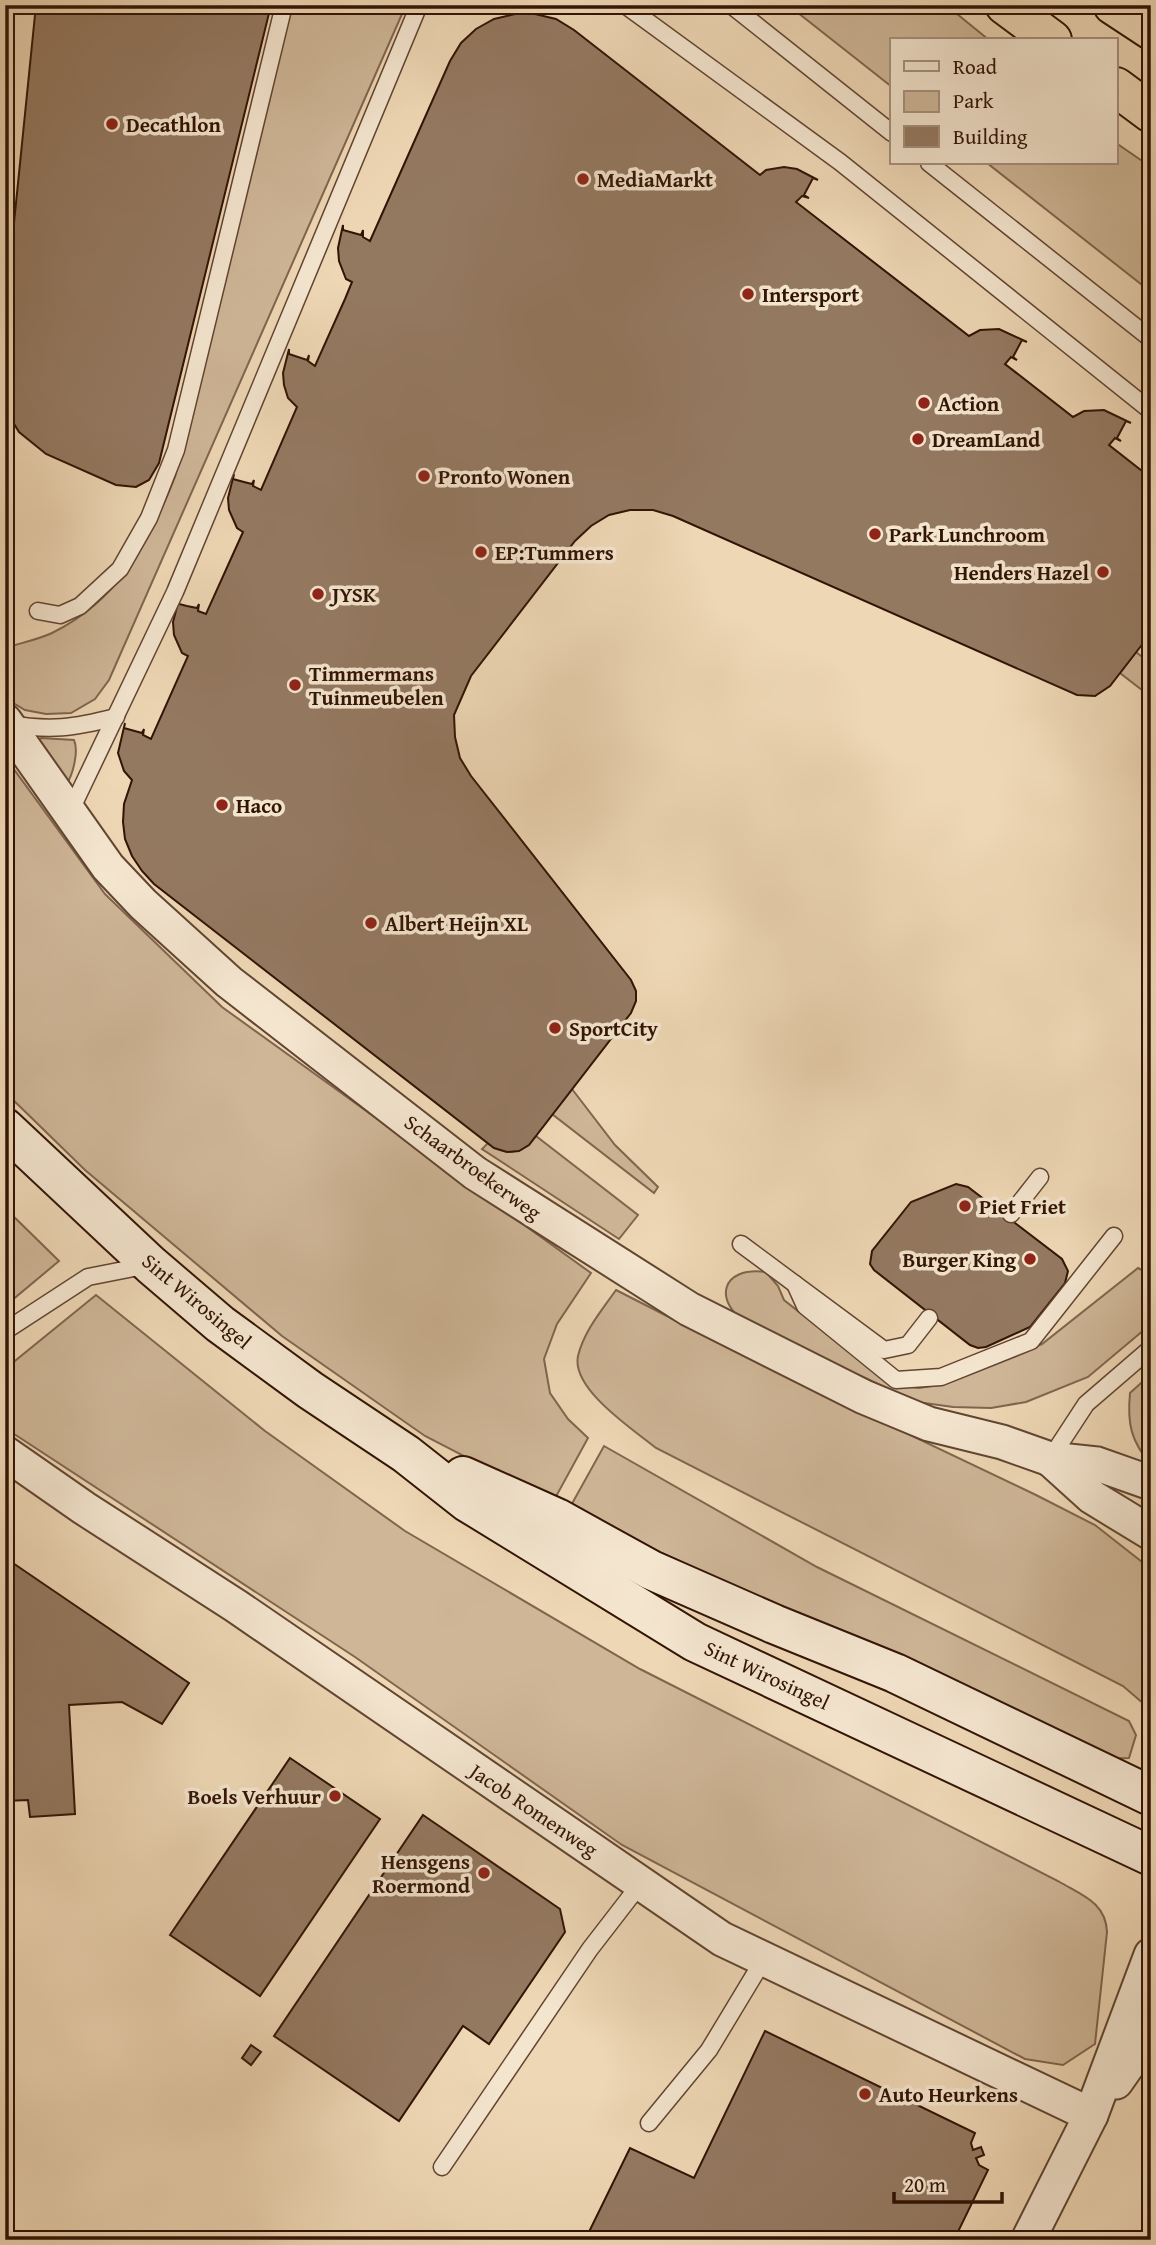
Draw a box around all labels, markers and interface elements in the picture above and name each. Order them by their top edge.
legend [890,38,1118,164]
text: Road [953,51,998,82]
text: Park [953,85,994,116]
place label: Decathlon [126,109,221,140]
marker: Decathlon [104,116,120,132]
text: Building [953,121,1028,152]
place label: MediaMarkt [597,164,713,195]
marker: MediaMarkt [575,171,591,187]
place label: Intersport [762,279,859,310]
marker: Intersport [740,286,756,302]
place label: Action [938,388,1000,419]
marker: Action [916,395,932,411]
place label: DreamLand [932,424,1040,455]
marker: DreamLand [910,431,926,447]
place label: Pronto Wonen [438,461,571,492]
marker: Pronto Wonen [416,468,432,484]
place label: Park Lunchroom [889,519,1045,550]
marker: Park Lunchroom [867,526,883,542]
place label: EP:Tummers [495,537,614,568]
marker: EP:Tummers [473,544,489,560]
place label: Henders Hazel [954,557,1089,588]
marker: Henders Hazel [1095,564,1111,580]
place label: JYSK [329,579,377,610]
marker: JYSK [310,586,326,602]
place label: Timmermans Tuinmeubelen [309,658,444,713]
marker: Timmermans Tuinmeubelen [287,677,303,693]
place label: Haco [236,790,282,821]
marker: Haco [214,797,230,813]
place label: Albert Heijn XL [385,908,528,939]
marker: Albert Heijn XL [363,915,379,931]
place label: SportCity [569,1013,658,1044]
marker: SportCity [547,1020,563,1036]
street label: Schaarbroekerweg [398,1107,548,1228]
place label: Piet Friet [979,1191,1066,1222]
marker: Piet Friet [957,1198,973,1214]
place label: Burger King [902,1244,1017,1275]
street label: Sint Wirosingel [135,1246,259,1356]
marker: Burger King [1022,1251,1038,1267]
street label: Sint Wirosingel [699,1632,835,1718]
street label: Jacob Romenweg [461,1754,605,1865]
place label: Boels Verhuur [187,1781,321,1812]
marker: Boels Verhuur [327,1788,343,1804]
place label: Hensgens Roermond [372,1846,470,1901]
marker: Hensgens Roermond [476,1865,492,1881]
place label: Auto Heurkens [879,2079,1018,2110]
marker: Auto Heurkens [857,2086,873,2102]
scale bar [894,2161,1002,2205]
text: 20 m [904,2169,946,2200]

